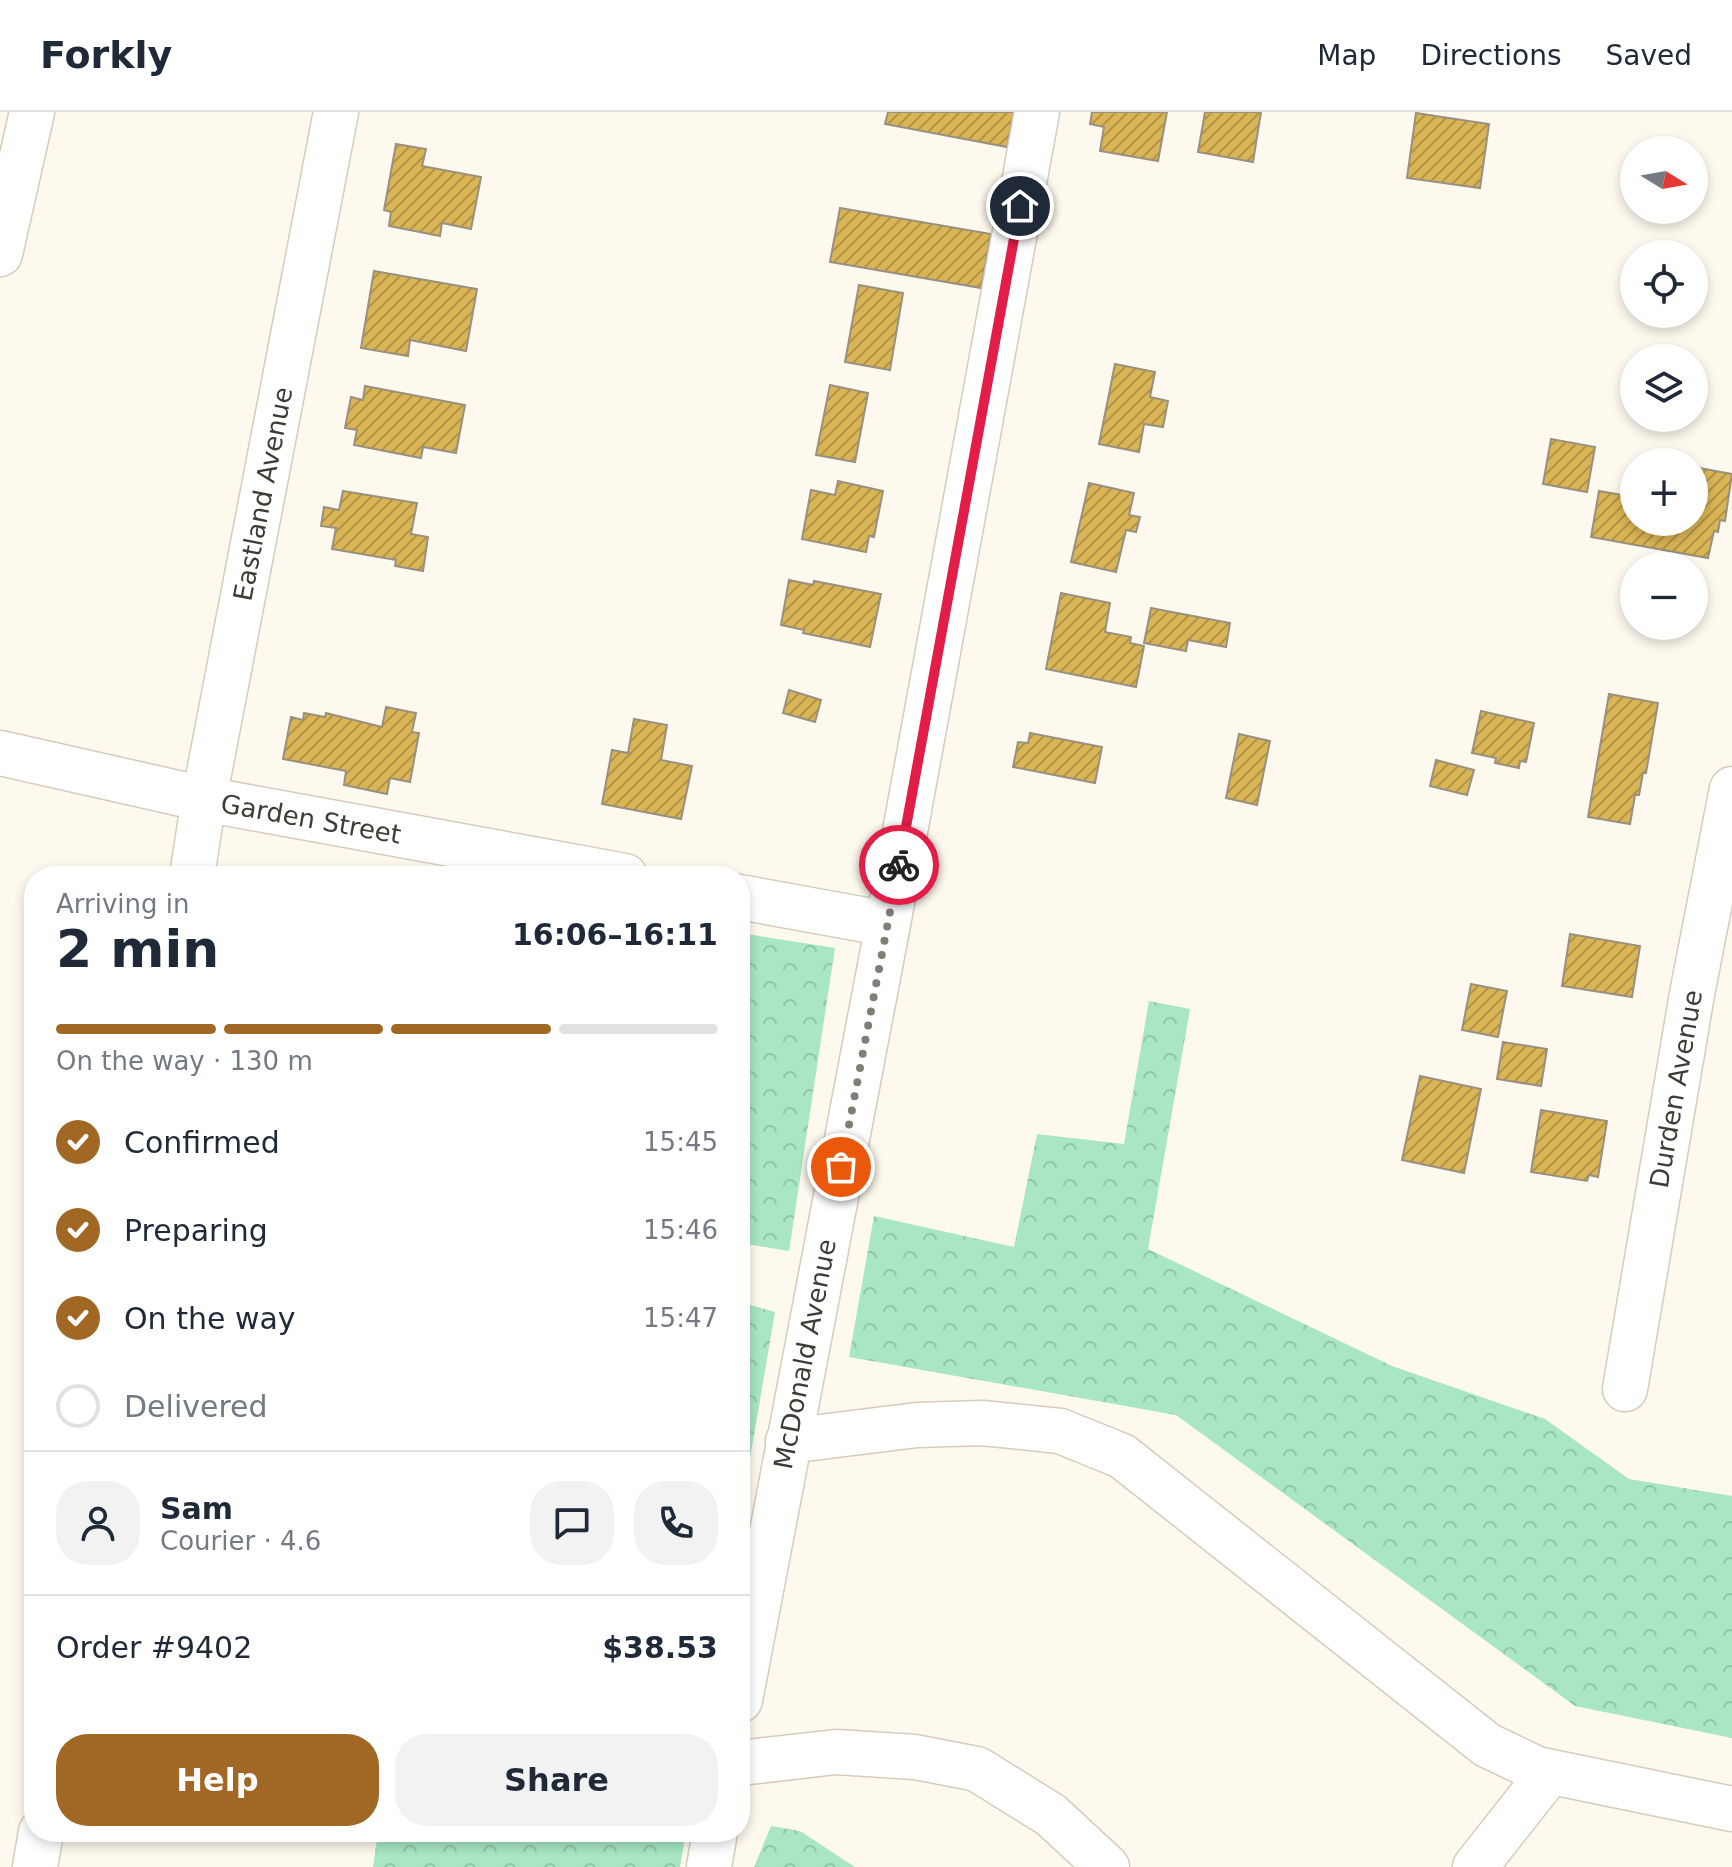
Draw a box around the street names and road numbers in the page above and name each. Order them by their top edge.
street label: Eastland Avenue [228,385,298,603]
street label: Garden Street [219,788,403,850]
street label: Durden Avenue [1644,988,1708,1190]
street label: McDonald Avenue [768,1236,842,1472]

